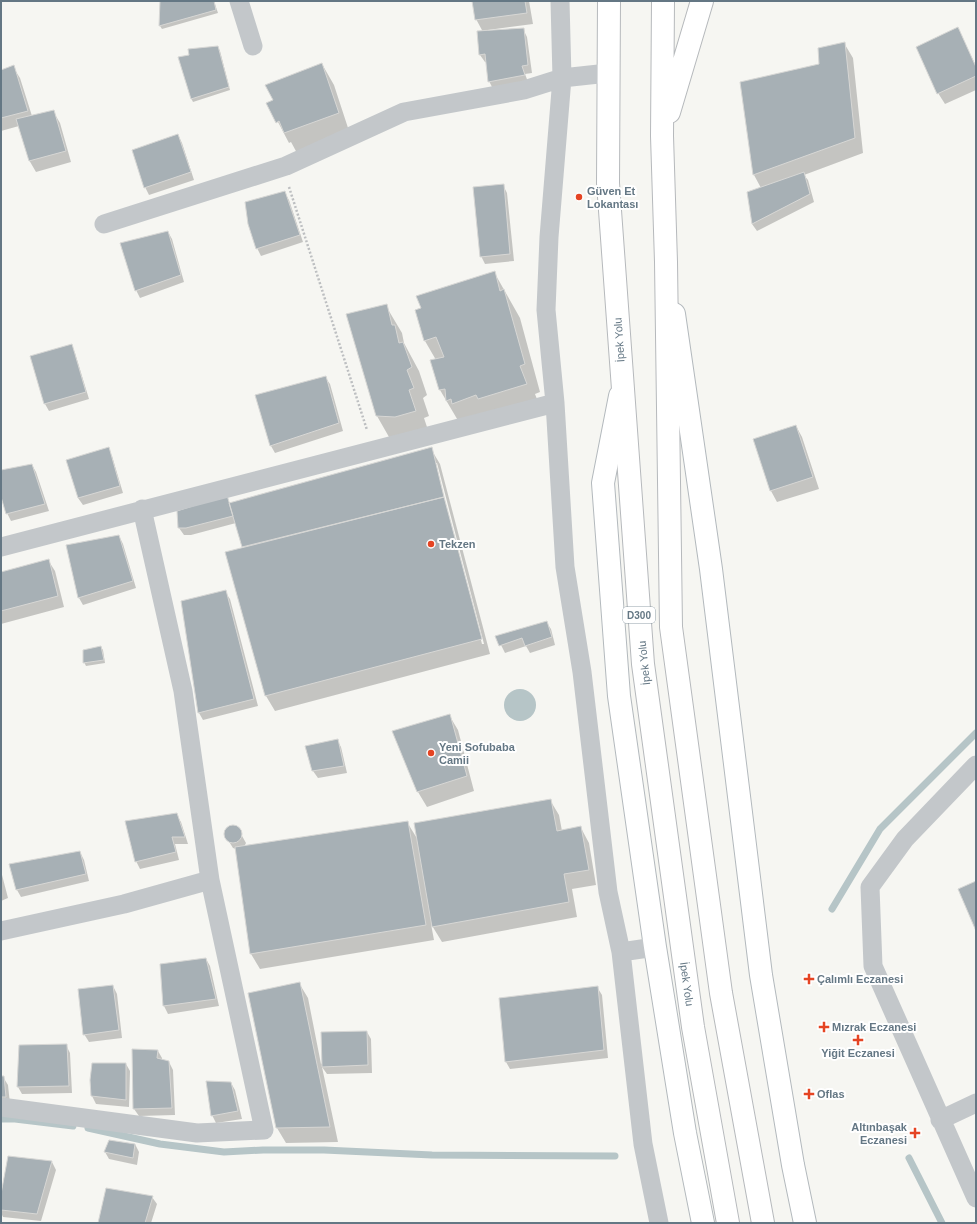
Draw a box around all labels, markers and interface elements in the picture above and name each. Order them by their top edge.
place label: Güven Et Lokantası [587,185,638,210]
marker: Güven Et Lokantası [574,192,584,202]
street label: İpek Yolu [611,317,627,363]
place label: Tekzen [439,538,476,550]
marker: Tekzen [426,539,436,549]
road number: D300 [623,607,655,623]
street label: İpek Yolu [636,640,652,686]
place label: Yeni Sofubaba Camii [439,741,516,766]
marker: Yeni Sofubaba Camii [426,748,436,758]
street label: İpek Yolu [678,961,696,1007]
place label: Çalımlı Eczanesi [817,973,903,985]
marker: Çalımlı Eczanesi [804,974,814,984]
place label: Mızrak Eczanesi [832,1021,916,1033]
marker: Mızrak Eczanesi [819,1022,829,1032]
marker: Yiğit Eczanesi [853,1035,863,1045]
place label: Yiğit Eczanesi [821,1047,895,1059]
place label: Oflas [817,1088,845,1100]
marker: Oflas [804,1089,814,1099]
place label: Altınbaşak Eczanesi [851,1121,908,1146]
marker: Altınbaşak Eczanesi [910,1128,920,1138]

